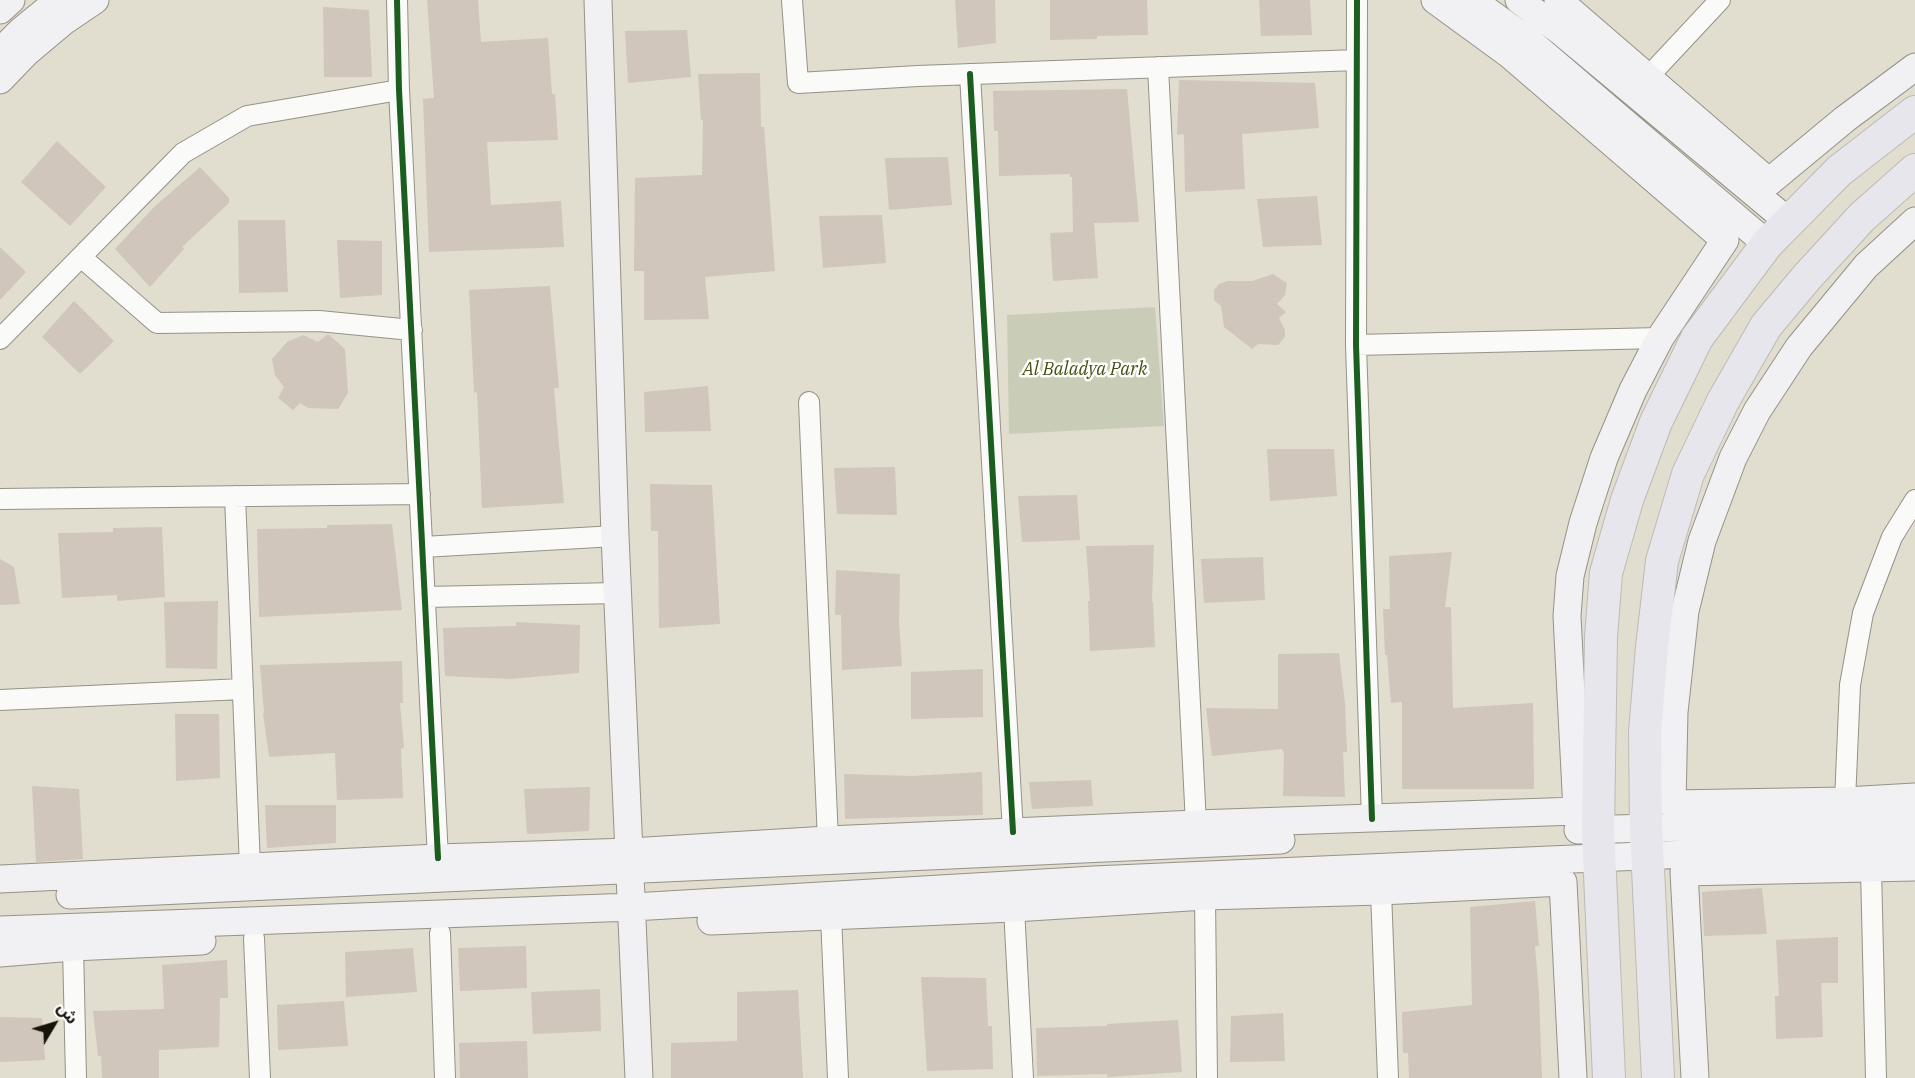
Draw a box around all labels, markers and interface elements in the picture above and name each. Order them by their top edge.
park label: Al Baladya Park [1023,359,1147,381]
north arrow [24,994,84,1054]
text: ش [54,998,83,1028]

